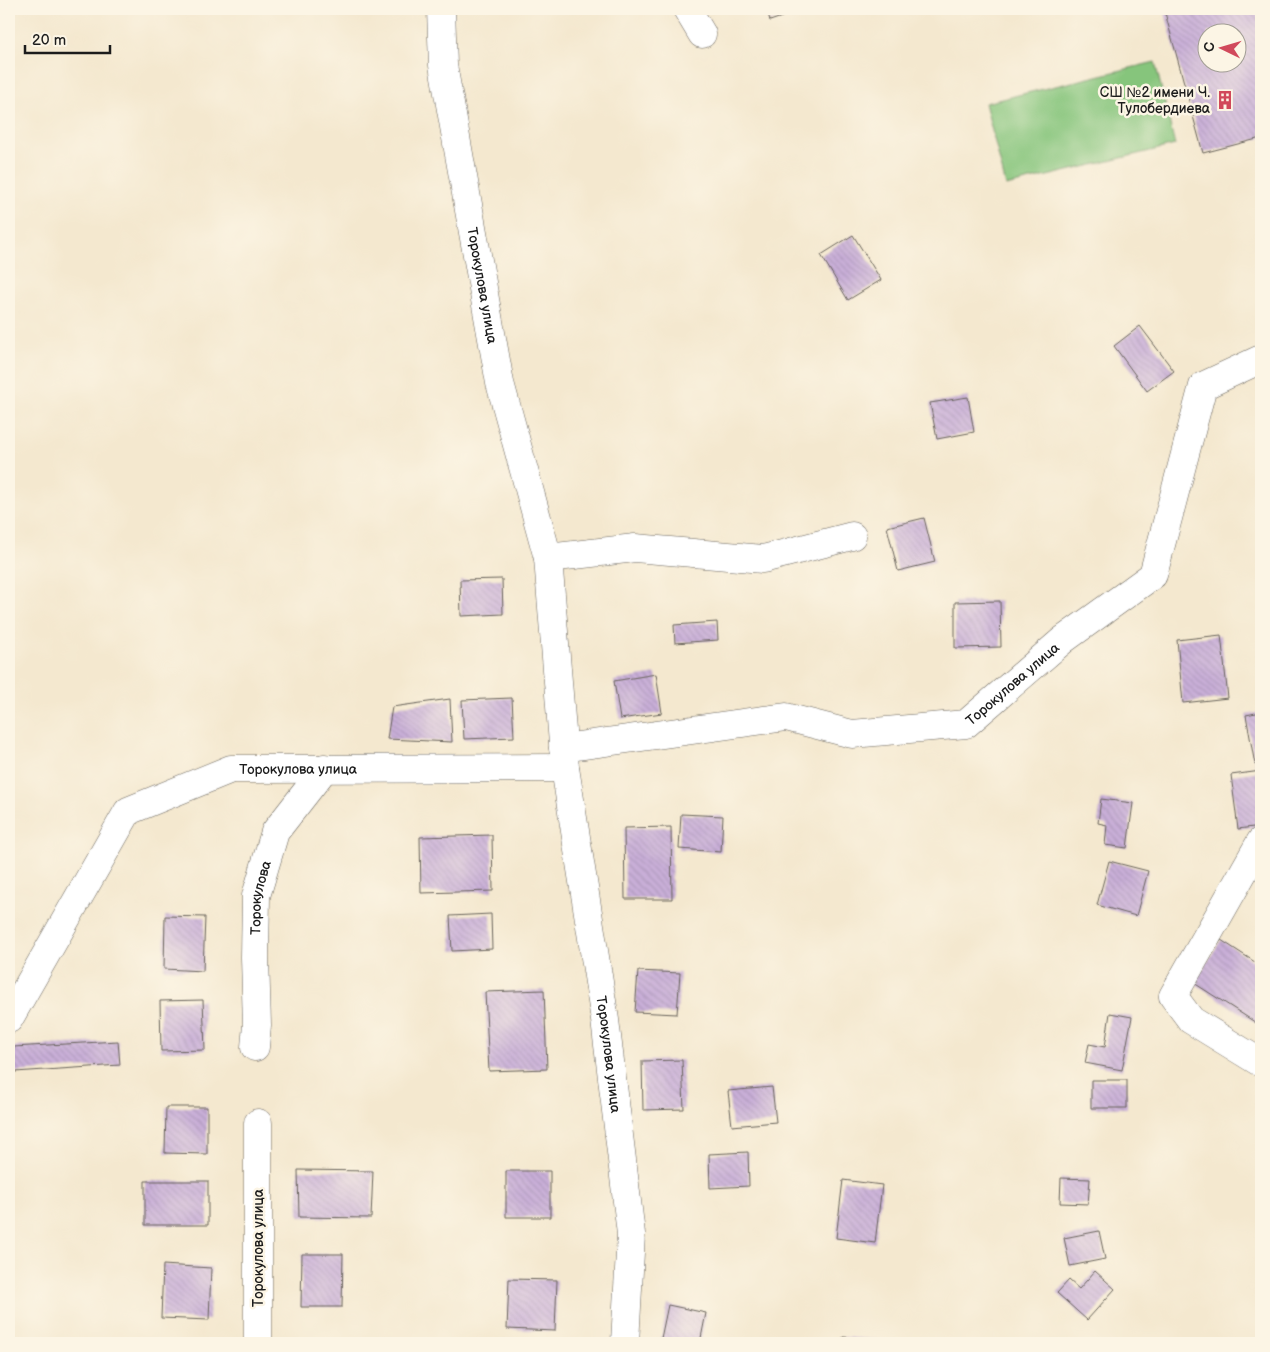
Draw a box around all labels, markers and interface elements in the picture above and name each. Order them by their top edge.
scale bar [25,22,110,54]
north arrow [1198,22,1248,72]
text: 20 m [32,31,66,50]
text: С [1201,41,1218,53]
place label: СШ №2 имени Ч. Тулобердиева [1100,84,1211,117]
building icon: СШ №2 имени Ч. Тулобердиева [1214,89,1236,111]
street label: Торокулова улица [463,226,501,346]
street label: Торокулова улица [962,639,1063,729]
street label: Торокулова улица [239,761,358,778]
street label: Торокулова [247,858,275,935]
street label: Торокулова улица [592,995,624,1115]
street label: Торокулова улица [250,1188,267,1307]

